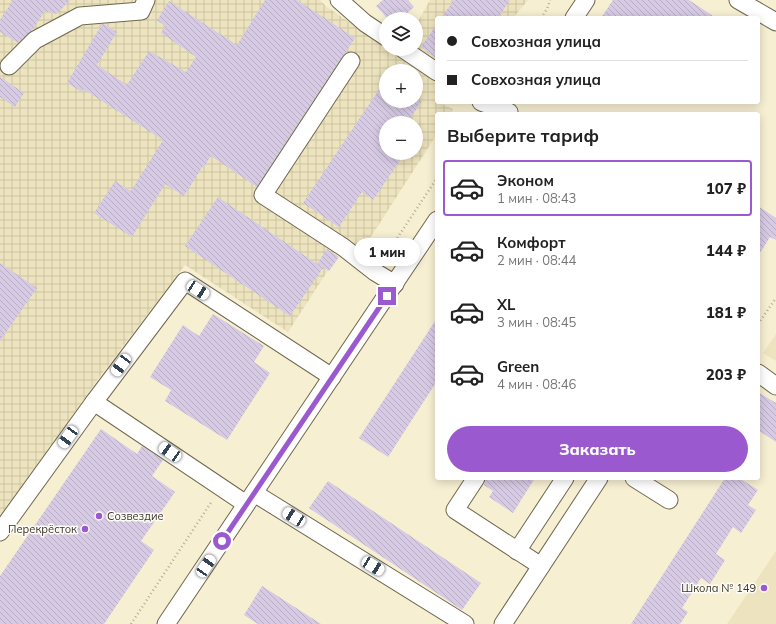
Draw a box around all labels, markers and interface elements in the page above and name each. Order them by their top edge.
map controls [379,12,423,160]
button: layers [379,12,423,56]
text: Совхозная улица [471,32,601,51]
button: + [379,64,423,108]
text: Совхозная улица [471,70,601,89]
button: − [379,116,423,160]
text: Выберите тариф [447,124,599,147]
icon: car [449,170,485,206]
text: Эконом [497,171,554,190]
text: 107 ₽ [706,179,746,198]
text: 1 мин · 08:43 [497,190,576,206]
icon: car [449,232,485,268]
text: Комфорт [497,233,566,252]
callout: 1 мин [354,238,420,266]
text: 144 ₽ [706,241,746,260]
text: 1 мин [368,244,406,260]
text: 2 мин · 08:44 [497,252,576,268]
car [185,278,211,302]
route end [378,287,396,305]
icon: car [449,294,485,330]
text: XL [497,295,515,314]
text: 181 ₽ [706,303,746,322]
text: 3 мин · 08:45 [497,314,576,330]
car [109,352,133,378]
icon: car [449,356,485,392]
text: Green [497,357,539,376]
text: 203 ₽ [706,365,746,384]
text: 4 мин · 08:46 [497,376,576,392]
car [56,424,80,450]
button: Заказать [447,426,748,472]
car [157,440,183,464]
car [281,506,307,528]
place label: Созвездие [107,509,164,523]
marker: Созвездие [94,511,104,521]
place label: Перекрёсток [8,522,77,536]
marker: Перекрёсток [80,524,90,534]
route start [213,532,231,550]
car [194,553,218,579]
car [360,555,386,577]
place label: Школа № 149 [681,581,756,595]
marker: Школа № 149 [759,583,769,593]

